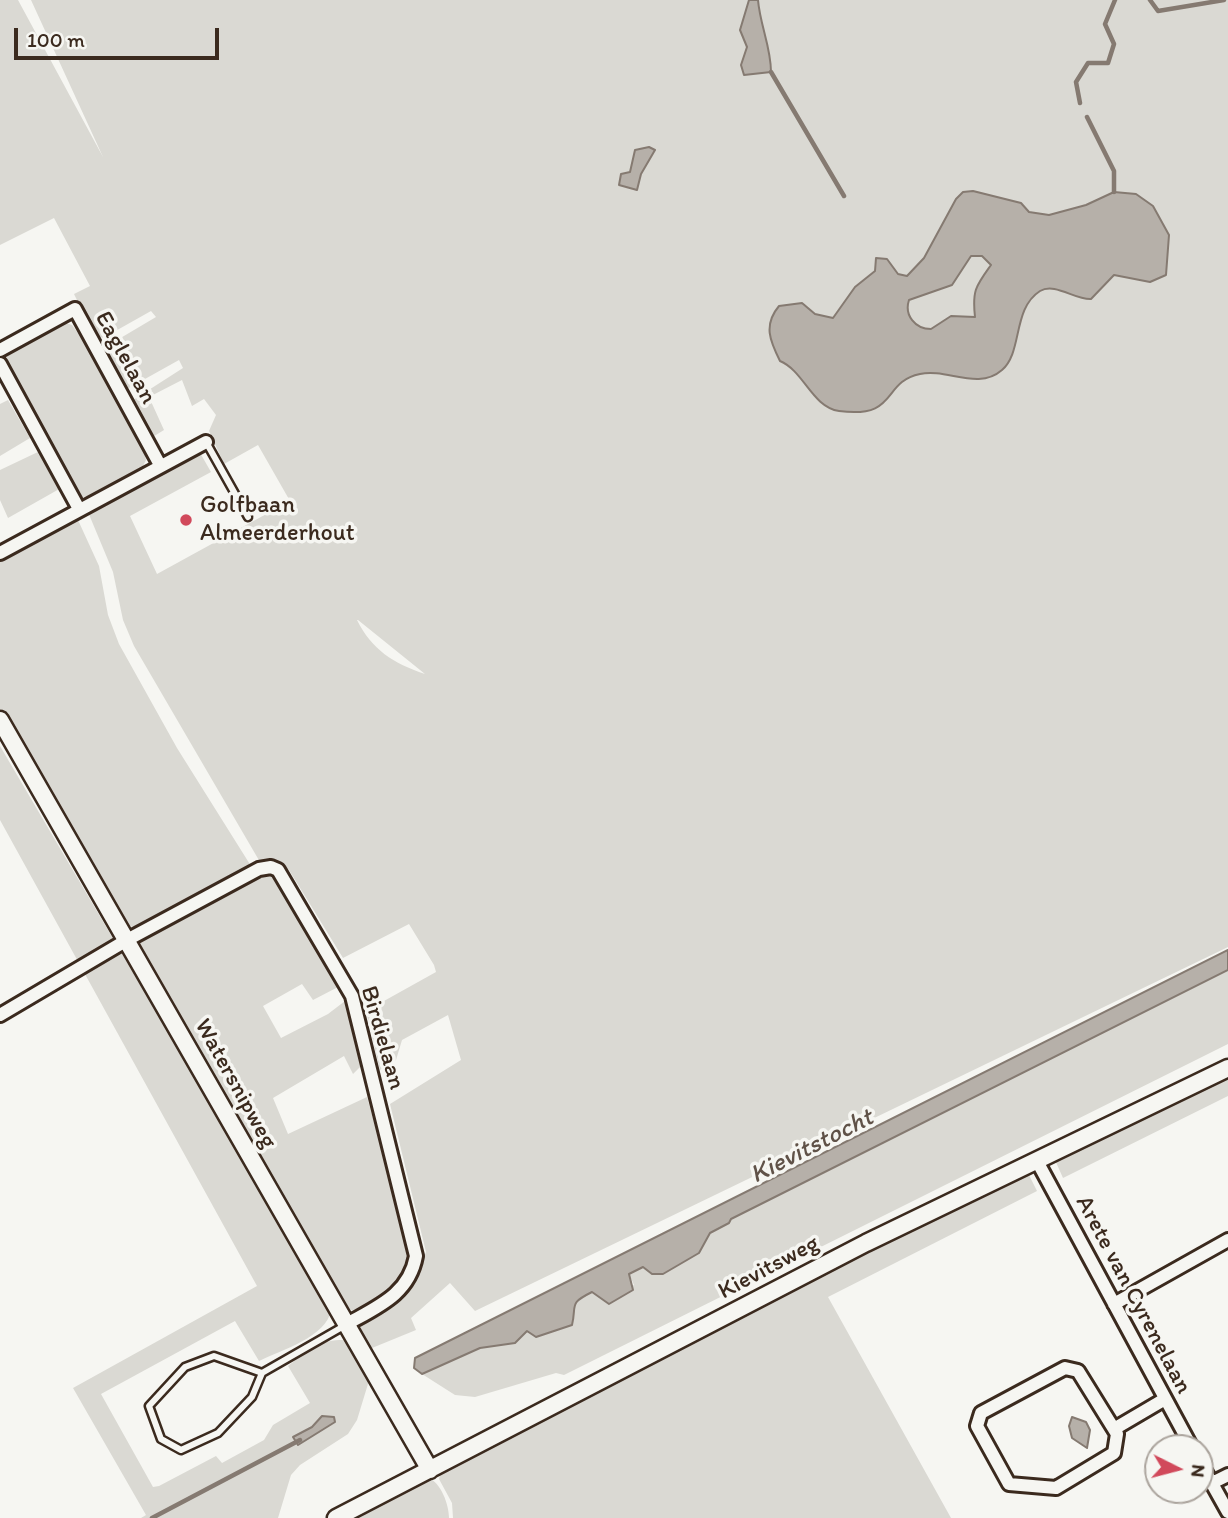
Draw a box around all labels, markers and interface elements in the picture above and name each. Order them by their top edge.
scale bar [18,14,222,58]
text: 100 m [27,27,85,52]
street label: Eaglelaan [88,307,162,409]
place label: Golfbaan Almeerderhout [200,492,355,548]
marker: Golfbaan Almeerderhout [178,512,194,528]
street label: Birdielaan [353,983,411,1093]
street label: Watersnipweg [188,1014,282,1154]
water label: Kievitstocht [745,1103,879,1191]
street label: Arete van Cyrenelaan [1069,1191,1197,1399]
street label: Kievitsweg [714,1230,824,1306]
north arrow [1144,1434,1214,1504]
text: N [1186,1463,1211,1479]

